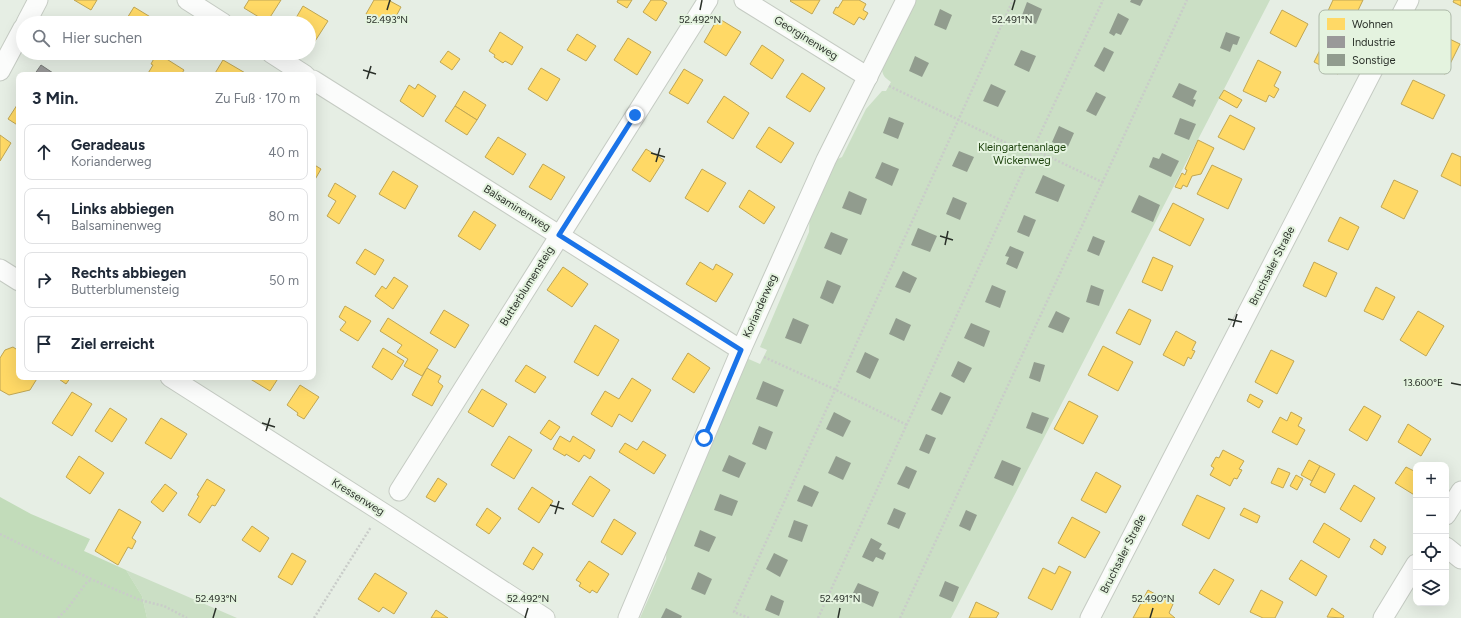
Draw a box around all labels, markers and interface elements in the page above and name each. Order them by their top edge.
legend [1319,10,1451,74]
text: 52.493°N [366,13,408,26]
text: 52.492°N [679,13,721,26]
street label: Georginenweg [772,13,840,63]
text: 52.491°N [992,13,1032,26]
search box [16,16,316,60]
text: Wohnen [1352,18,1393,31]
icon: search [30,27,52,49]
text: Hier suchen [62,29,142,47]
text: Industrie [1352,36,1395,49]
text: Sonstige [1352,54,1396,67]
text: 3 Min. [32,88,78,108]
text: Zu Fuß · 170 m [215,91,300,106]
route end [626,106,644,124]
text: Geradeaus [71,136,145,154]
icon: ahead [33,141,55,163]
park label: Kleingartenanlage Wickenweg [978,141,1066,167]
text: 40 m [268,145,299,160]
text: Korianderweg [71,154,152,169]
street label: Balsaminenweg [481,182,553,234]
text: Links abbiegen [71,200,174,218]
icon: left [33,205,55,227]
text: 80 m [268,209,299,224]
text: Balsaminenweg [71,218,161,233]
street label: Bruchsaler Straße [1247,224,1297,308]
street label: Butterblumensteig [497,244,557,328]
text: Rechts abbiegen [71,264,186,282]
icon: right [33,269,55,291]
street label: Korianderweg [740,272,780,340]
text: 50 m [269,273,299,288]
text: Butterblumensteig [71,282,179,297]
icon: arrive [33,333,55,355]
text: Ziel erreicht [71,335,155,353]
text: 13.600°E [1403,376,1443,389]
route start [695,429,713,447]
map controls [1413,462,1449,606]
button: + [1413,462,1449,498]
street label: Kressenweg [329,476,387,518]
button: − [1413,498,1449,534]
street label: Bruchsaler Straße [1098,512,1148,596]
button: locate [1413,534,1449,570]
button: layers [1413,570,1449,606]
text: 52.493°N [195,592,237,605]
text: 52.492°N [507,592,549,605]
text: 52.491°N [820,592,860,605]
text: 52.490°N [1131,592,1175,605]

